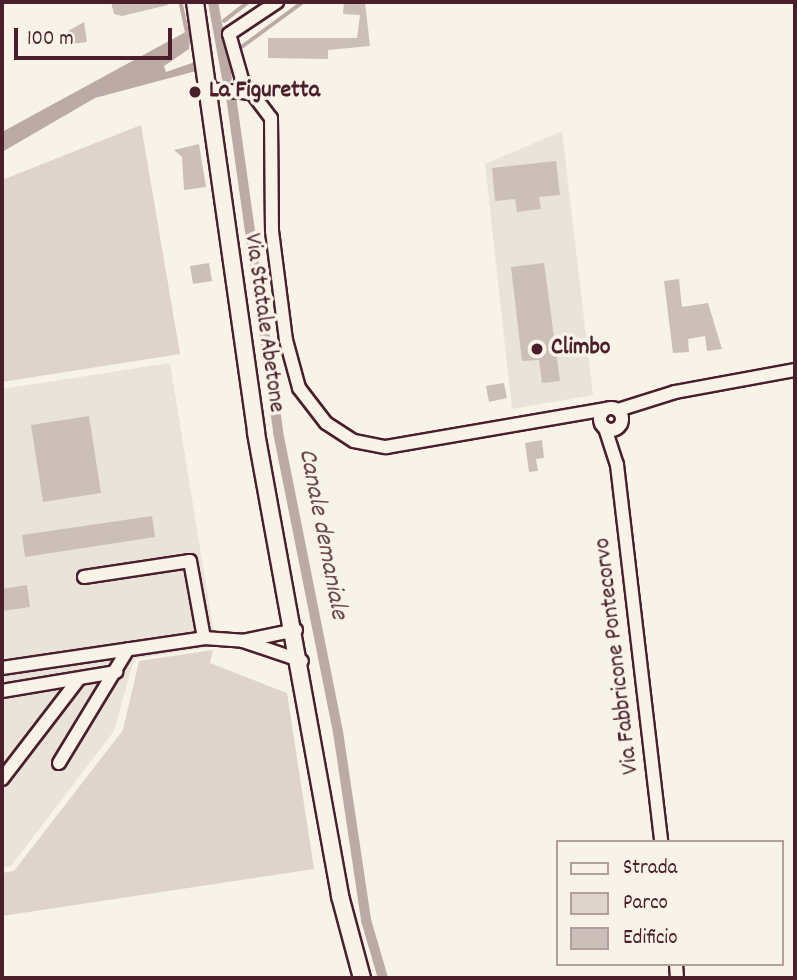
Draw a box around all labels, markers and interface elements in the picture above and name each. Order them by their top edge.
scale bar [18,14,175,58]
text: 100 m [27,25,74,55]
place label: La Figuretta [209,78,320,106]
marker: La Figuretta [187,84,203,100]
street label: Via Statale Abetone [236,232,290,414]
place label: Climbo [551,335,611,363]
marker: Climbo [529,341,545,357]
water label: Canale demaniale [290,446,354,622]
street label: Via Fabbricone Pontecorvo [589,536,647,776]
legend [556,840,783,966]
text: Strada [623,854,677,884]
text: Parco [623,889,668,919]
text: Edificio [623,924,678,954]

